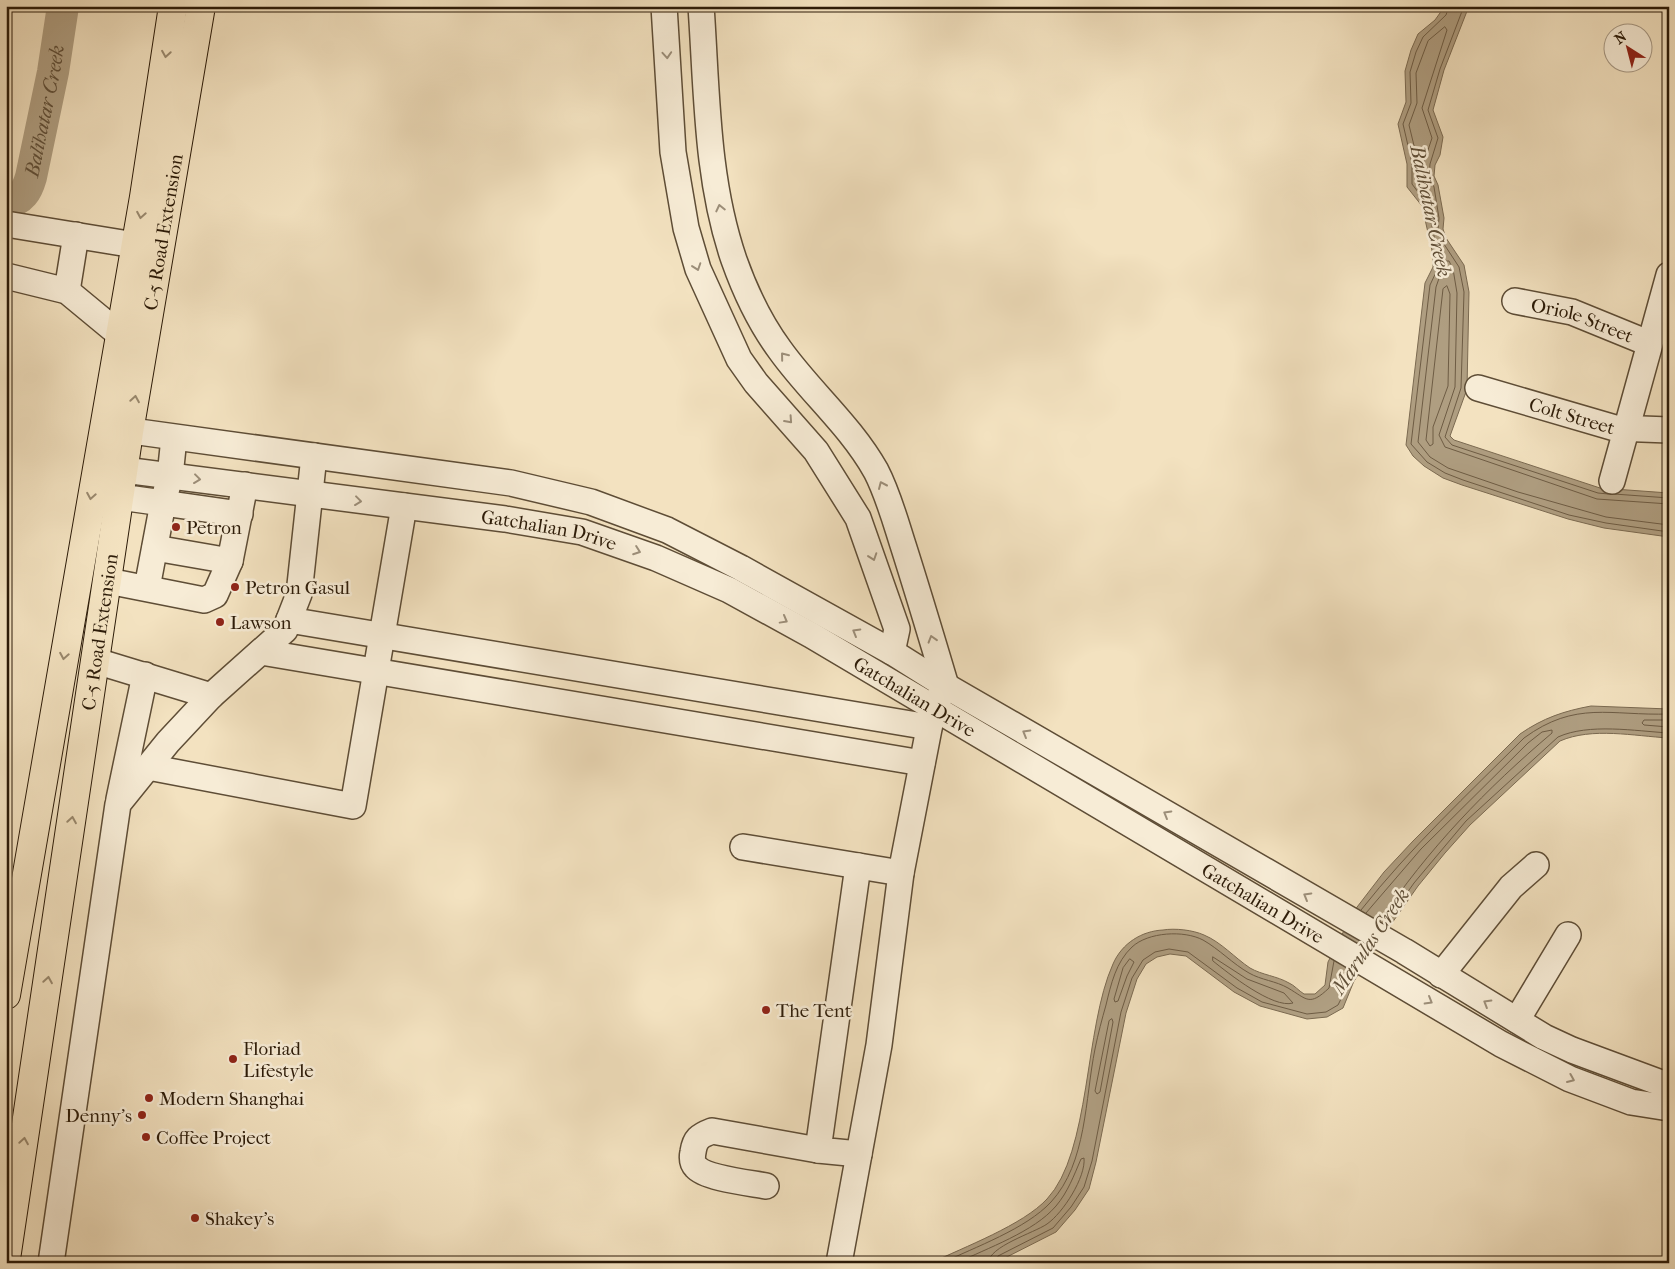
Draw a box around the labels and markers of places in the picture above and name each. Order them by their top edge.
place label: Petron [186,517,242,539]
marker: Petron [170,521,182,533]
place label: Petron Gasul [245,577,350,599]
marker: Petron Gasul [229,581,241,593]
place label: Lawson [230,612,292,634]
marker: Lawson [214,616,226,628]
place label: The Tent [776,1000,852,1022]
marker: The Tent [760,1004,772,1016]
place label: Floriad Lifestyle [243,1038,314,1082]
marker: Floriad Lifestyle [227,1053,239,1065]
place label: Modern Shanghai [159,1088,305,1110]
marker: Modern Shanghai [143,1092,155,1104]
place label: Denny's [65,1105,132,1127]
marker: Denny's [136,1109,148,1121]
place label: Coffee Project [156,1127,271,1149]
marker: Coffee Project [140,1131,152,1143]
place label: Shakey's [205,1208,274,1230]
marker: Shakey's [189,1212,201,1224]

